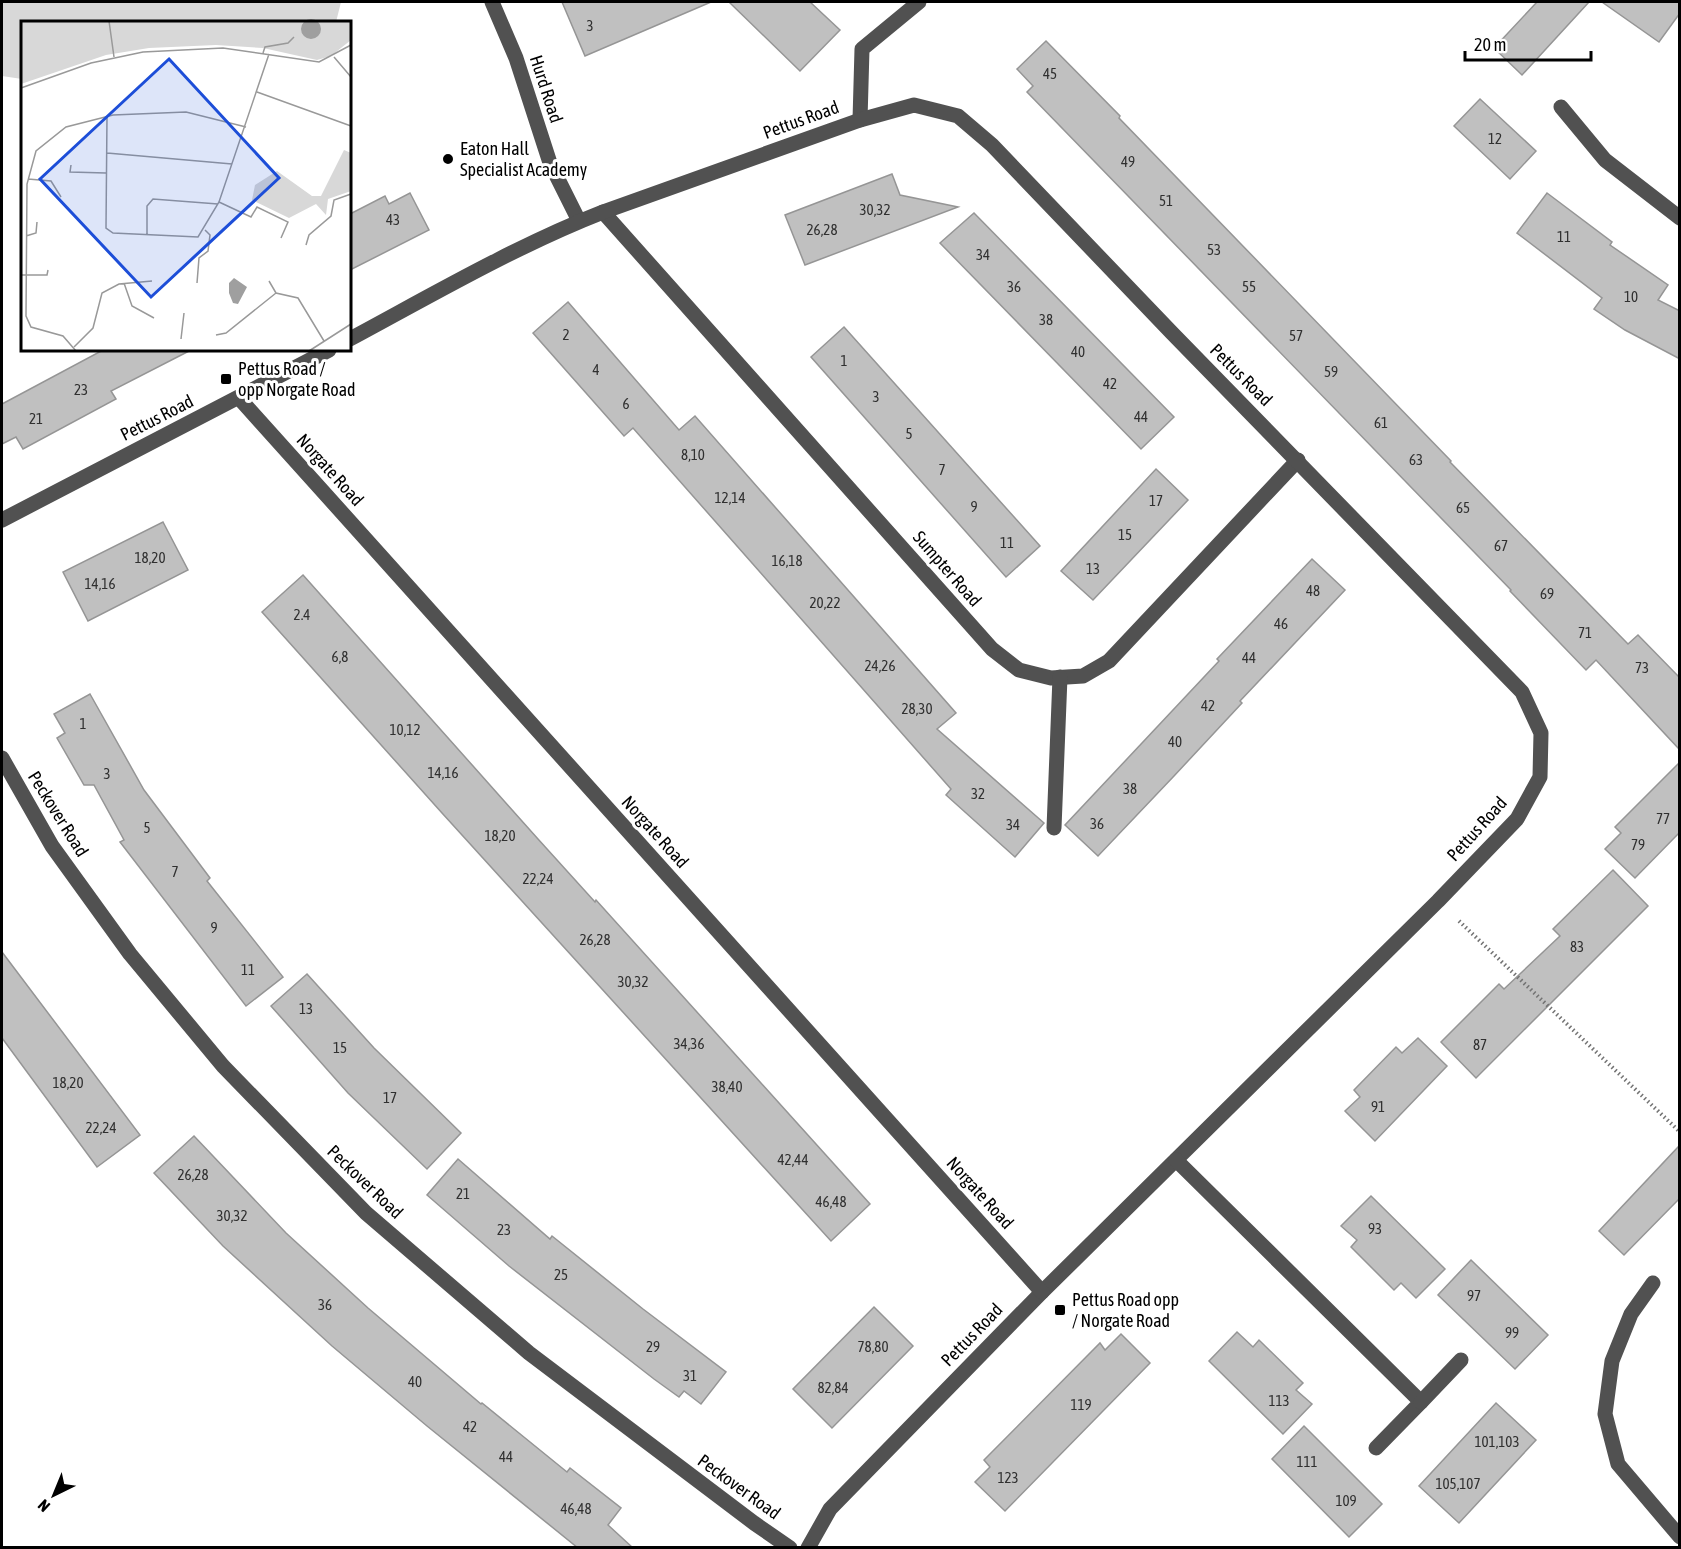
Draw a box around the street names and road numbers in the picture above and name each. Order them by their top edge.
street label: Hurd Road [526,52,567,125]
street label: Pettus Road [760,96,842,143]
street label: Pettus Road [1206,339,1277,410]
street label: Pettus Road [117,390,197,445]
street label: Norgate Road [293,429,368,510]
street label: Sumpter Road [909,527,986,611]
street label: Peckover Road [24,767,93,860]
street label: Norgate Road [618,791,693,872]
street label: Pettus Road [1442,792,1511,865]
street label: Peckover Road [323,1140,407,1223]
street label: Norgate Road [943,1152,1018,1233]
street label: Pettus Road [937,1299,1007,1370]
street label: Peckover Road [694,1450,785,1524]

